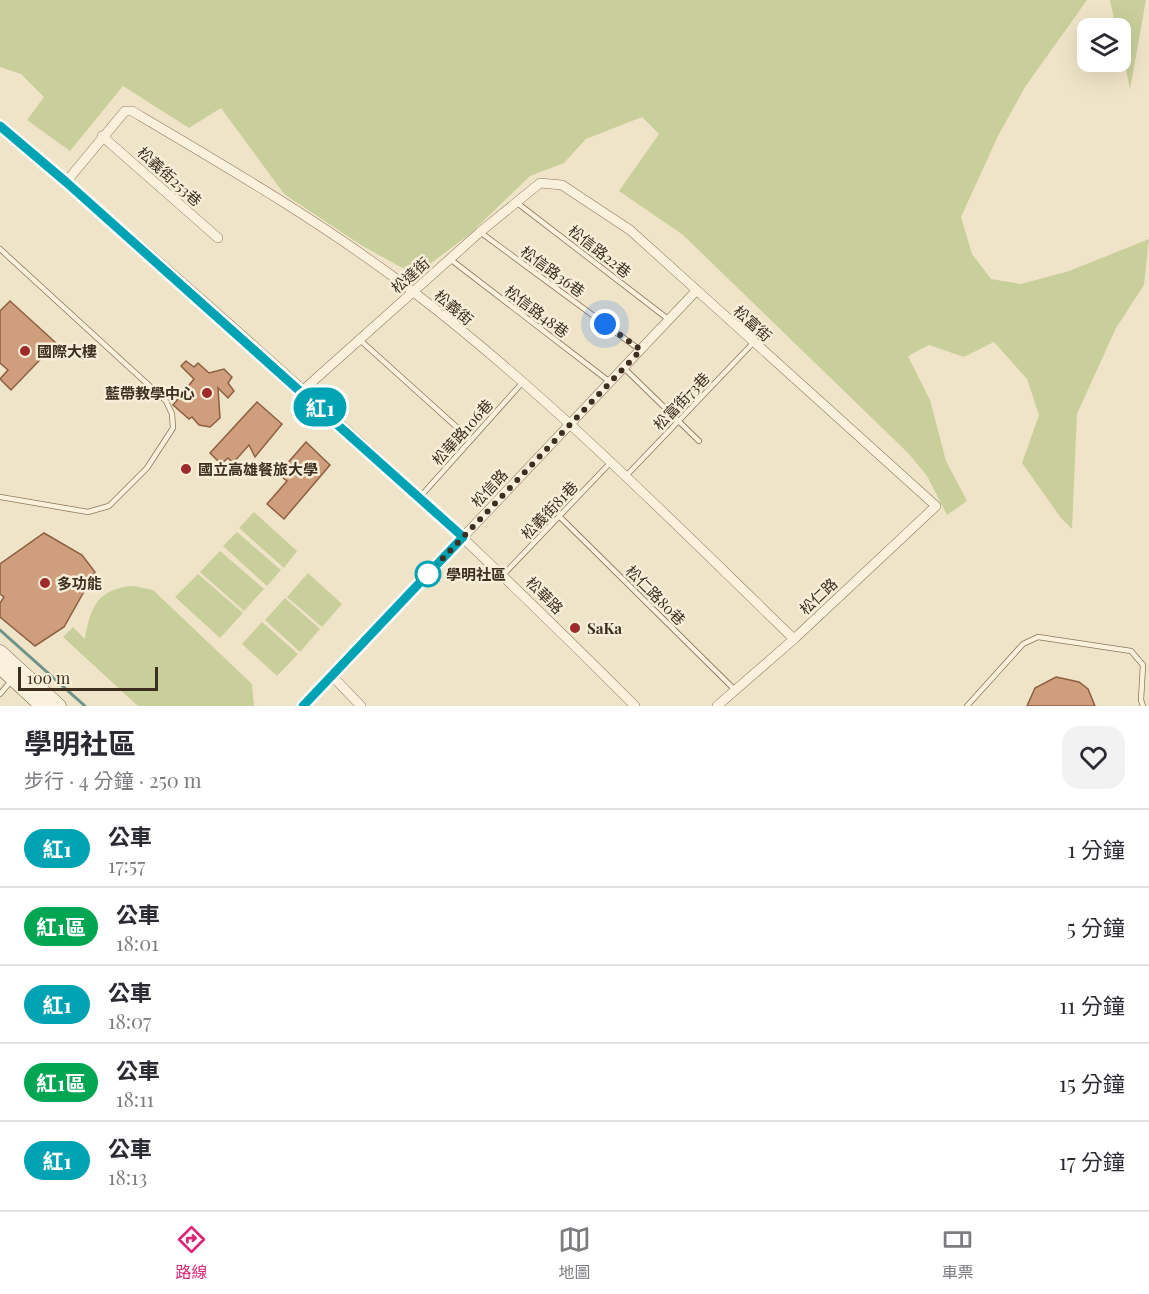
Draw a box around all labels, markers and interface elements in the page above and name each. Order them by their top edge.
map controls [1077,18,1131,72]
button: layers [1077,18,1131,72]
street label: 松義街253巷 [134,142,206,210]
street label: 松信路22巷 [565,220,635,282]
street label: 松信路36巷 [517,241,589,301]
street label: 松達街 [386,253,434,297]
street label: 松信路48巷 [501,280,573,342]
street label: 松義街 [430,285,478,329]
street label: 松富街 [730,301,776,345]
your location [590,309,620,339]
place label: 國際大樓 [37,341,97,361]
marker: 國際大樓 [18,344,32,358]
street label: 松富街73巷 [649,368,713,434]
place label: 藍帶教學中心 [105,383,195,403]
marker: 藍帶教學中心 [200,386,214,400]
line badge: 紅1 [293,388,347,426]
text: 紅1 [305,393,335,421]
street label: 松華路106巷 [427,395,497,469]
place label: 國立高雄餐旅大學 [198,459,318,479]
marker: 國立高雄餐旅大學 [179,462,193,476]
street label: 松信路 [466,465,512,511]
street label: 松義街81巷 [516,477,582,543]
marker: 學明社區 [415,561,441,587]
street label: 松仁路80巷 [622,561,690,629]
place label: 學明社區 [446,564,506,584]
street label: 松華路 [522,572,568,618]
place label: 多功能 [57,573,102,593]
street label: 松仁路 [795,573,841,619]
marker: 多功能 [38,576,52,590]
place label: SaKa [587,618,622,638]
marker: SaKa [568,621,582,635]
scale bar [18,664,158,692]
text: 100 m [27,667,70,688]
text: 學明社區 [24,724,136,761]
button: heart [1062,726,1125,789]
text: 步行 · 4 分鐘 · 250 m [24,766,202,793]
text: 公車 [108,821,152,851]
text: 紅1 [42,834,72,862]
text: 1 分鐘 [1067,834,1125,864]
text: 17:57 [108,851,145,878]
text: 公車 [116,899,160,929]
text: 紅1區 [36,912,86,940]
text: 5 分鐘 [1067,912,1125,942]
text: 18:01 [116,929,159,956]
text: 公車 [108,977,152,1007]
text: 紅1 [42,990,72,1018]
text: 11 分鐘 [1059,990,1125,1020]
text: 18:07 [108,1007,151,1034]
text: 公車 [116,1055,160,1085]
text: 紅1區 [36,1068,86,1096]
text: 15 分鐘 [1059,1068,1125,1098]
text: 18:11 [116,1085,154,1112]
text: 公車 [108,1133,152,1163]
text: 紅1 [42,1146,72,1174]
text: 17 分鐘 [1059,1146,1125,1176]
text: 18:13 [108,1163,147,1190]
tab: 路線 [175,1223,208,1283]
tab: 地圖 [558,1223,591,1283]
tab: 車票 [941,1223,974,1283]

